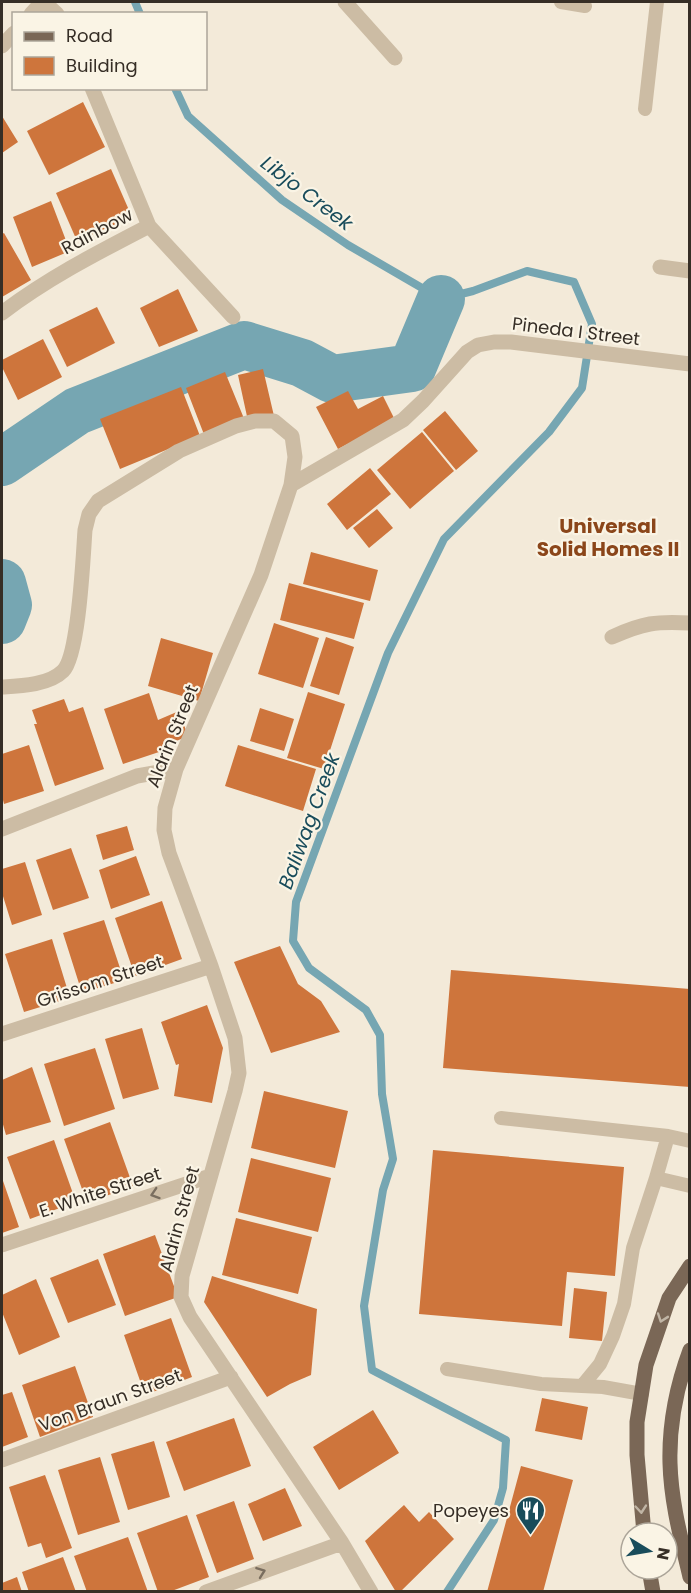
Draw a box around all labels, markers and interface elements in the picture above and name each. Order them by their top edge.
legend [12,12,207,90]
text: Road [66,23,113,48]
text: Building [66,53,138,78]
water label: Libjo Creek [255,149,360,238]
street label: Rainbow [57,202,137,260]
street label: Pineda I Street [511,311,641,351]
district label: Universal Solid Homes II [537,512,679,563]
street label: Aldrin Street [140,681,204,791]
water label: Baliwag Creek [271,747,347,893]
street label: Grissom Street [34,949,166,1013]
street label: E. White Street [36,1161,164,1223]
street label: Aldrin Street [153,1163,205,1275]
one-way arrow [150,1187,161,1200]
one-way arrow [657,1312,670,1322]
street label: Von Braun Street [35,1363,185,1437]
restaurant icon: Popeyes [514,1494,546,1536]
place label: Popeyes [433,1498,509,1523]
one-way arrow [634,1504,647,1514]
north arrow [619,1521,679,1581]
text: N [651,1546,676,1562]
one-way arrow [255,1566,266,1579]

